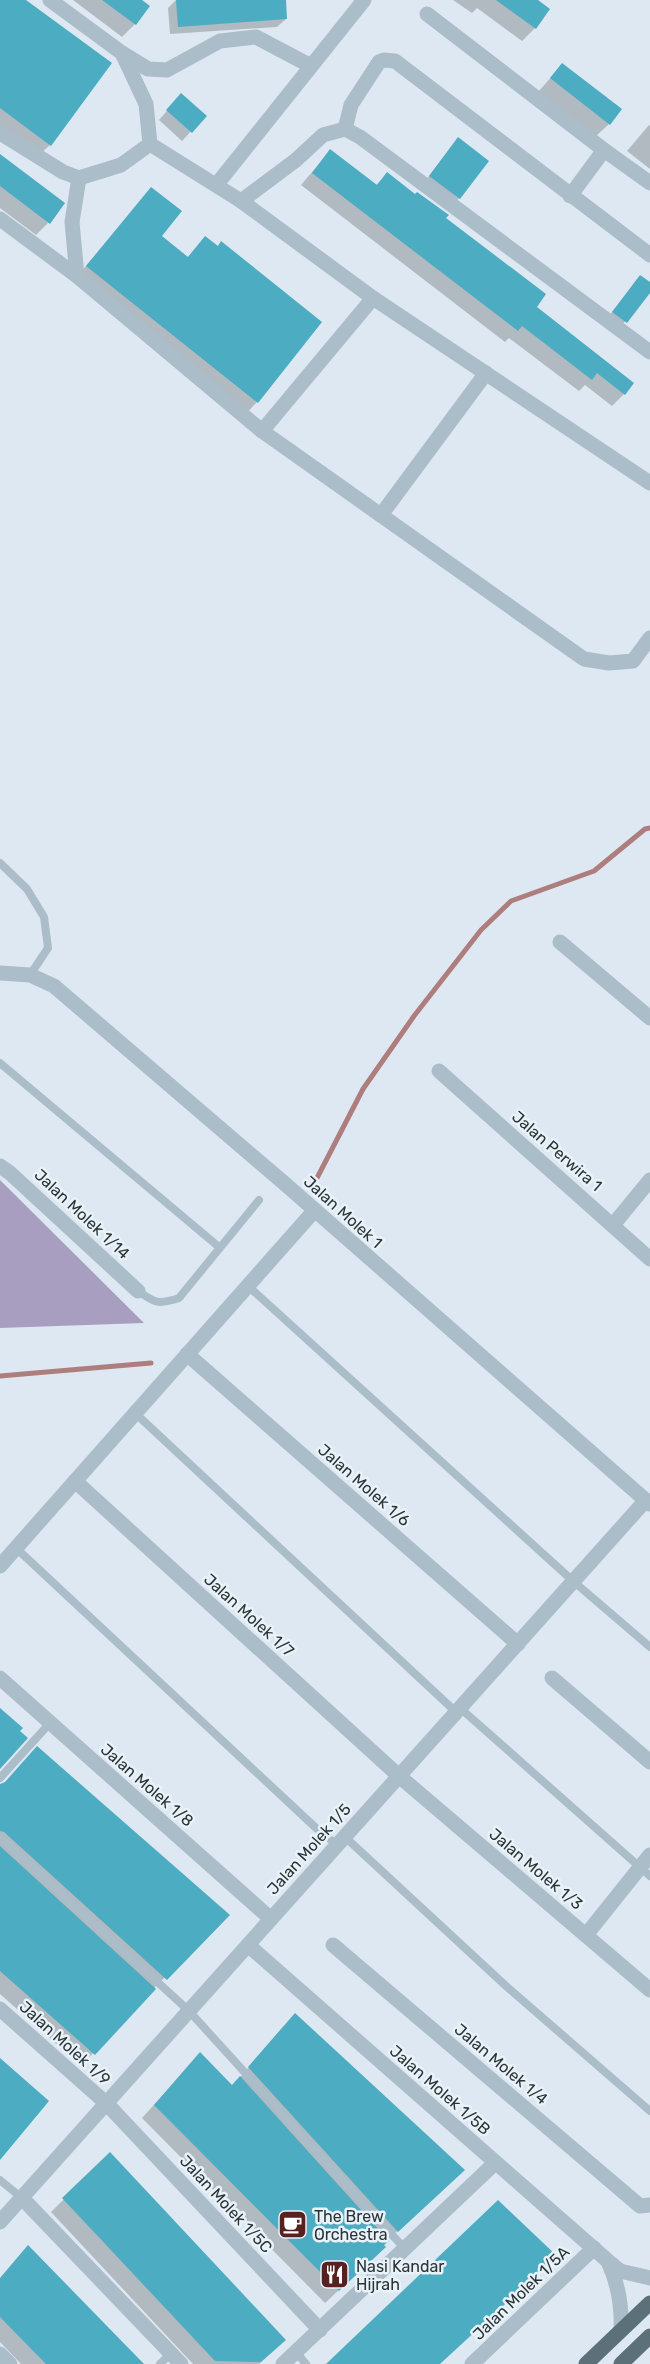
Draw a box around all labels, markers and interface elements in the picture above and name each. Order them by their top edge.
street label: Jalan Perwira 1 [508,1107,606,1195]
street label: Jalan Molek 1/14 [30,1165,134,1263]
street label: Jalan Molek 1 [300,1172,386,1252]
street label: Jalan Molek 1/6 [314,1440,414,1530]
street label: Jalan Molek 1/7 [200,1570,298,1660]
street label: Jalan Molek 1/8 [97,1740,197,1830]
street label: Jalan Molek 1/5 [263,1800,355,1898]
street label: Jalan Molek 1/3 [485,1824,587,1914]
street label: Jalan Molek 1/9 [16,1997,114,2089]
street label: Jalan Molek 1/4 [451,2020,551,2108]
street label: Jalan Molek 1/5B [386,2041,494,2139]
street label: Jalan Molek 1/5C [176,2151,276,2257]
place label: The Brew Orchestra [314,2207,387,2244]
cafe icon: The Brew Orchestra [277,2209,309,2241]
street label: Jalan Molek 1/5A [469,2242,573,2344]
place label: Nasi Kandar Hijrah [356,2257,444,2294]
restaurant icon: Nasi Kandar Hijrah [319,2259,351,2291]

